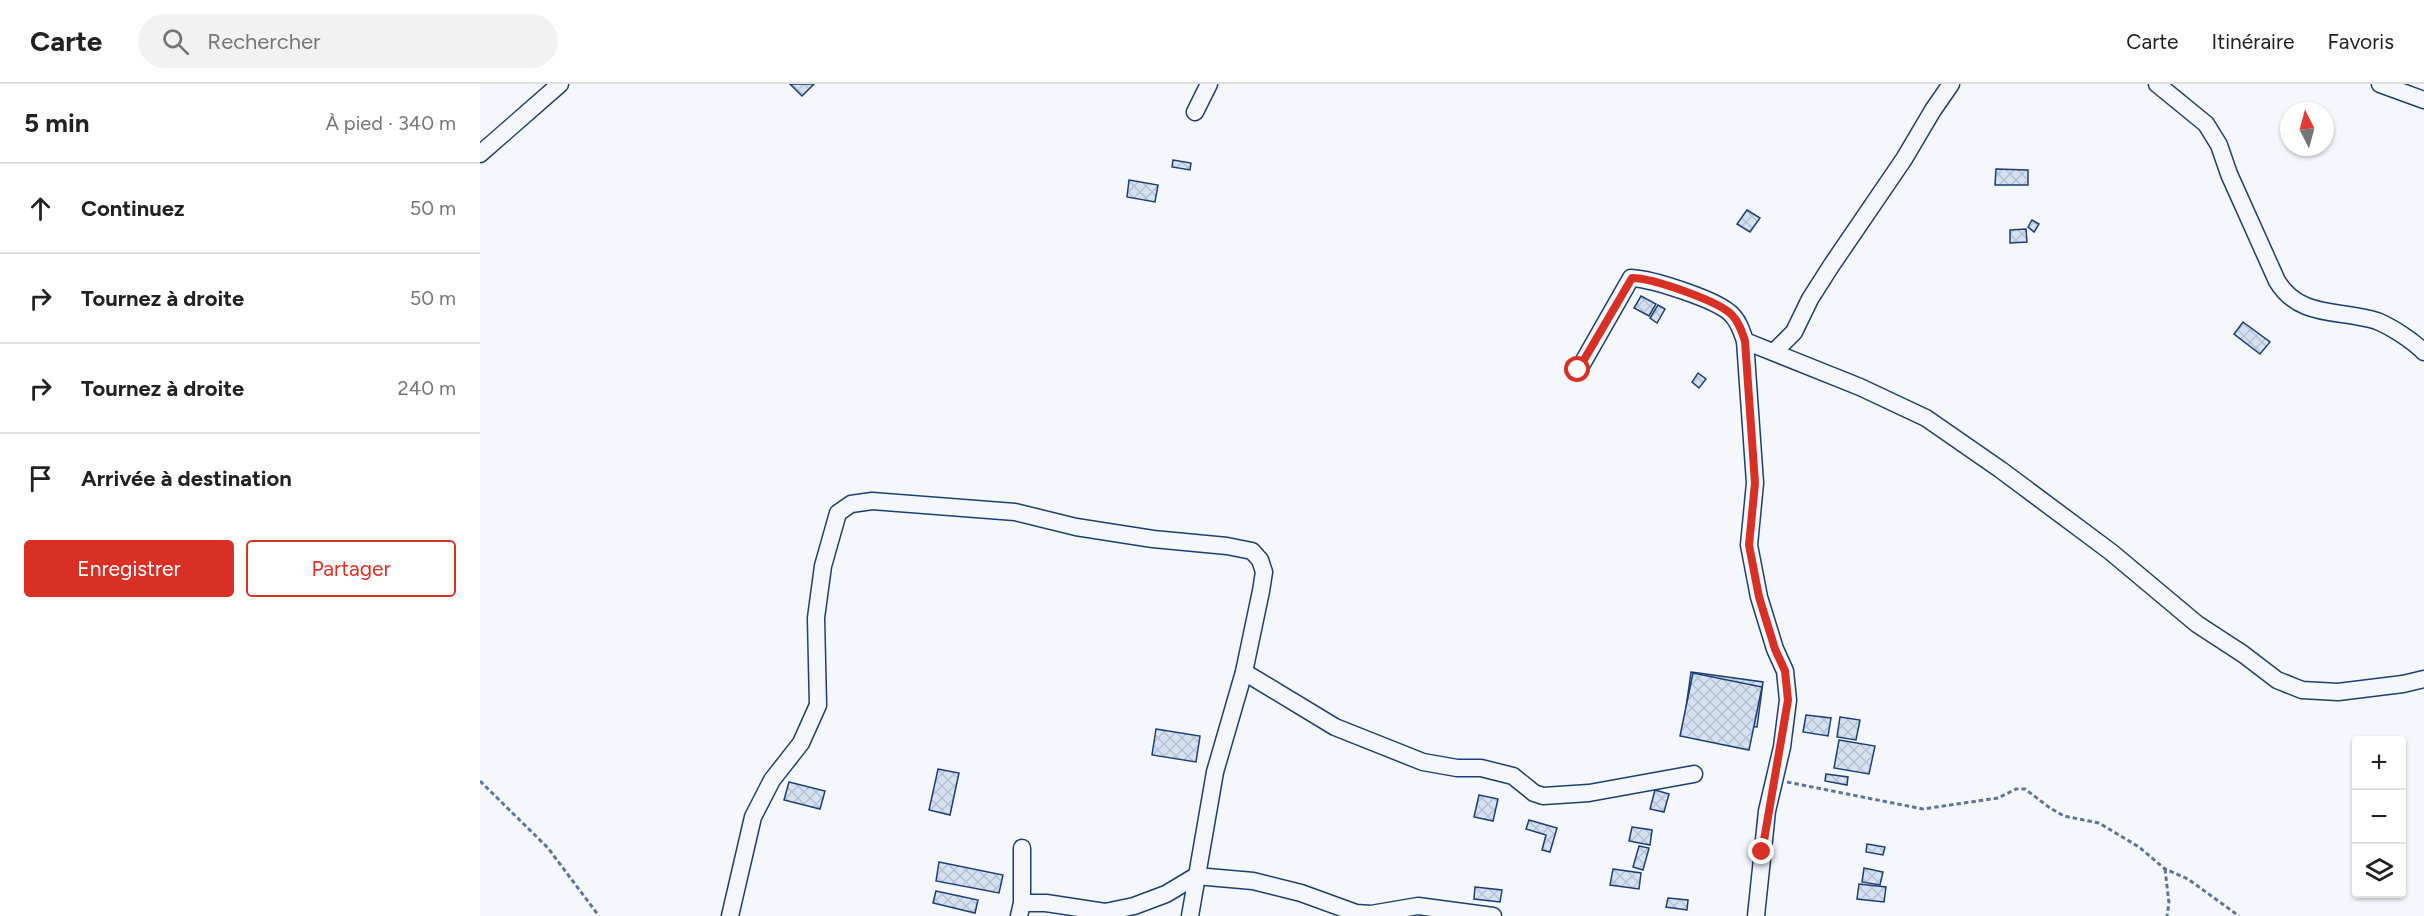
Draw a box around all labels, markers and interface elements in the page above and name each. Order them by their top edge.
search box [138,14,558,68]
text: Carte [30,24,102,58]
icon: search [159,25,192,58]
text: Rechercher [207,28,320,55]
text: Carte [2126,29,2179,54]
text: Itinéraire [2212,29,2295,54]
text: Favoris [2328,29,2394,54]
north arrow [2280,102,2334,156]
text: 5 min [24,107,90,139]
text: À pied · 340 m [325,111,456,135]
icon: ahead [24,192,57,225]
text: Continuez [81,195,185,222]
text: 50 m [410,196,456,220]
icon: right [24,282,57,315]
text: Tournez à droite [81,285,244,312]
text: 50 m [410,286,456,310]
route start [1564,356,1590,382]
icon: right [24,372,57,405]
text: Tournez à droite [81,375,244,402]
text: 240 m [398,376,456,400]
icon: arrive [24,462,57,495]
text: Arrivée à destination [81,465,292,492]
button: Enregistrer [24,540,234,597]
button: Partager [246,540,456,597]
map controls [2352,736,2406,898]
button: + [2352,736,2406,790]
button: − [2352,790,2406,844]
route end [1748,838,1774,864]
button: layers [2352,844,2406,898]

